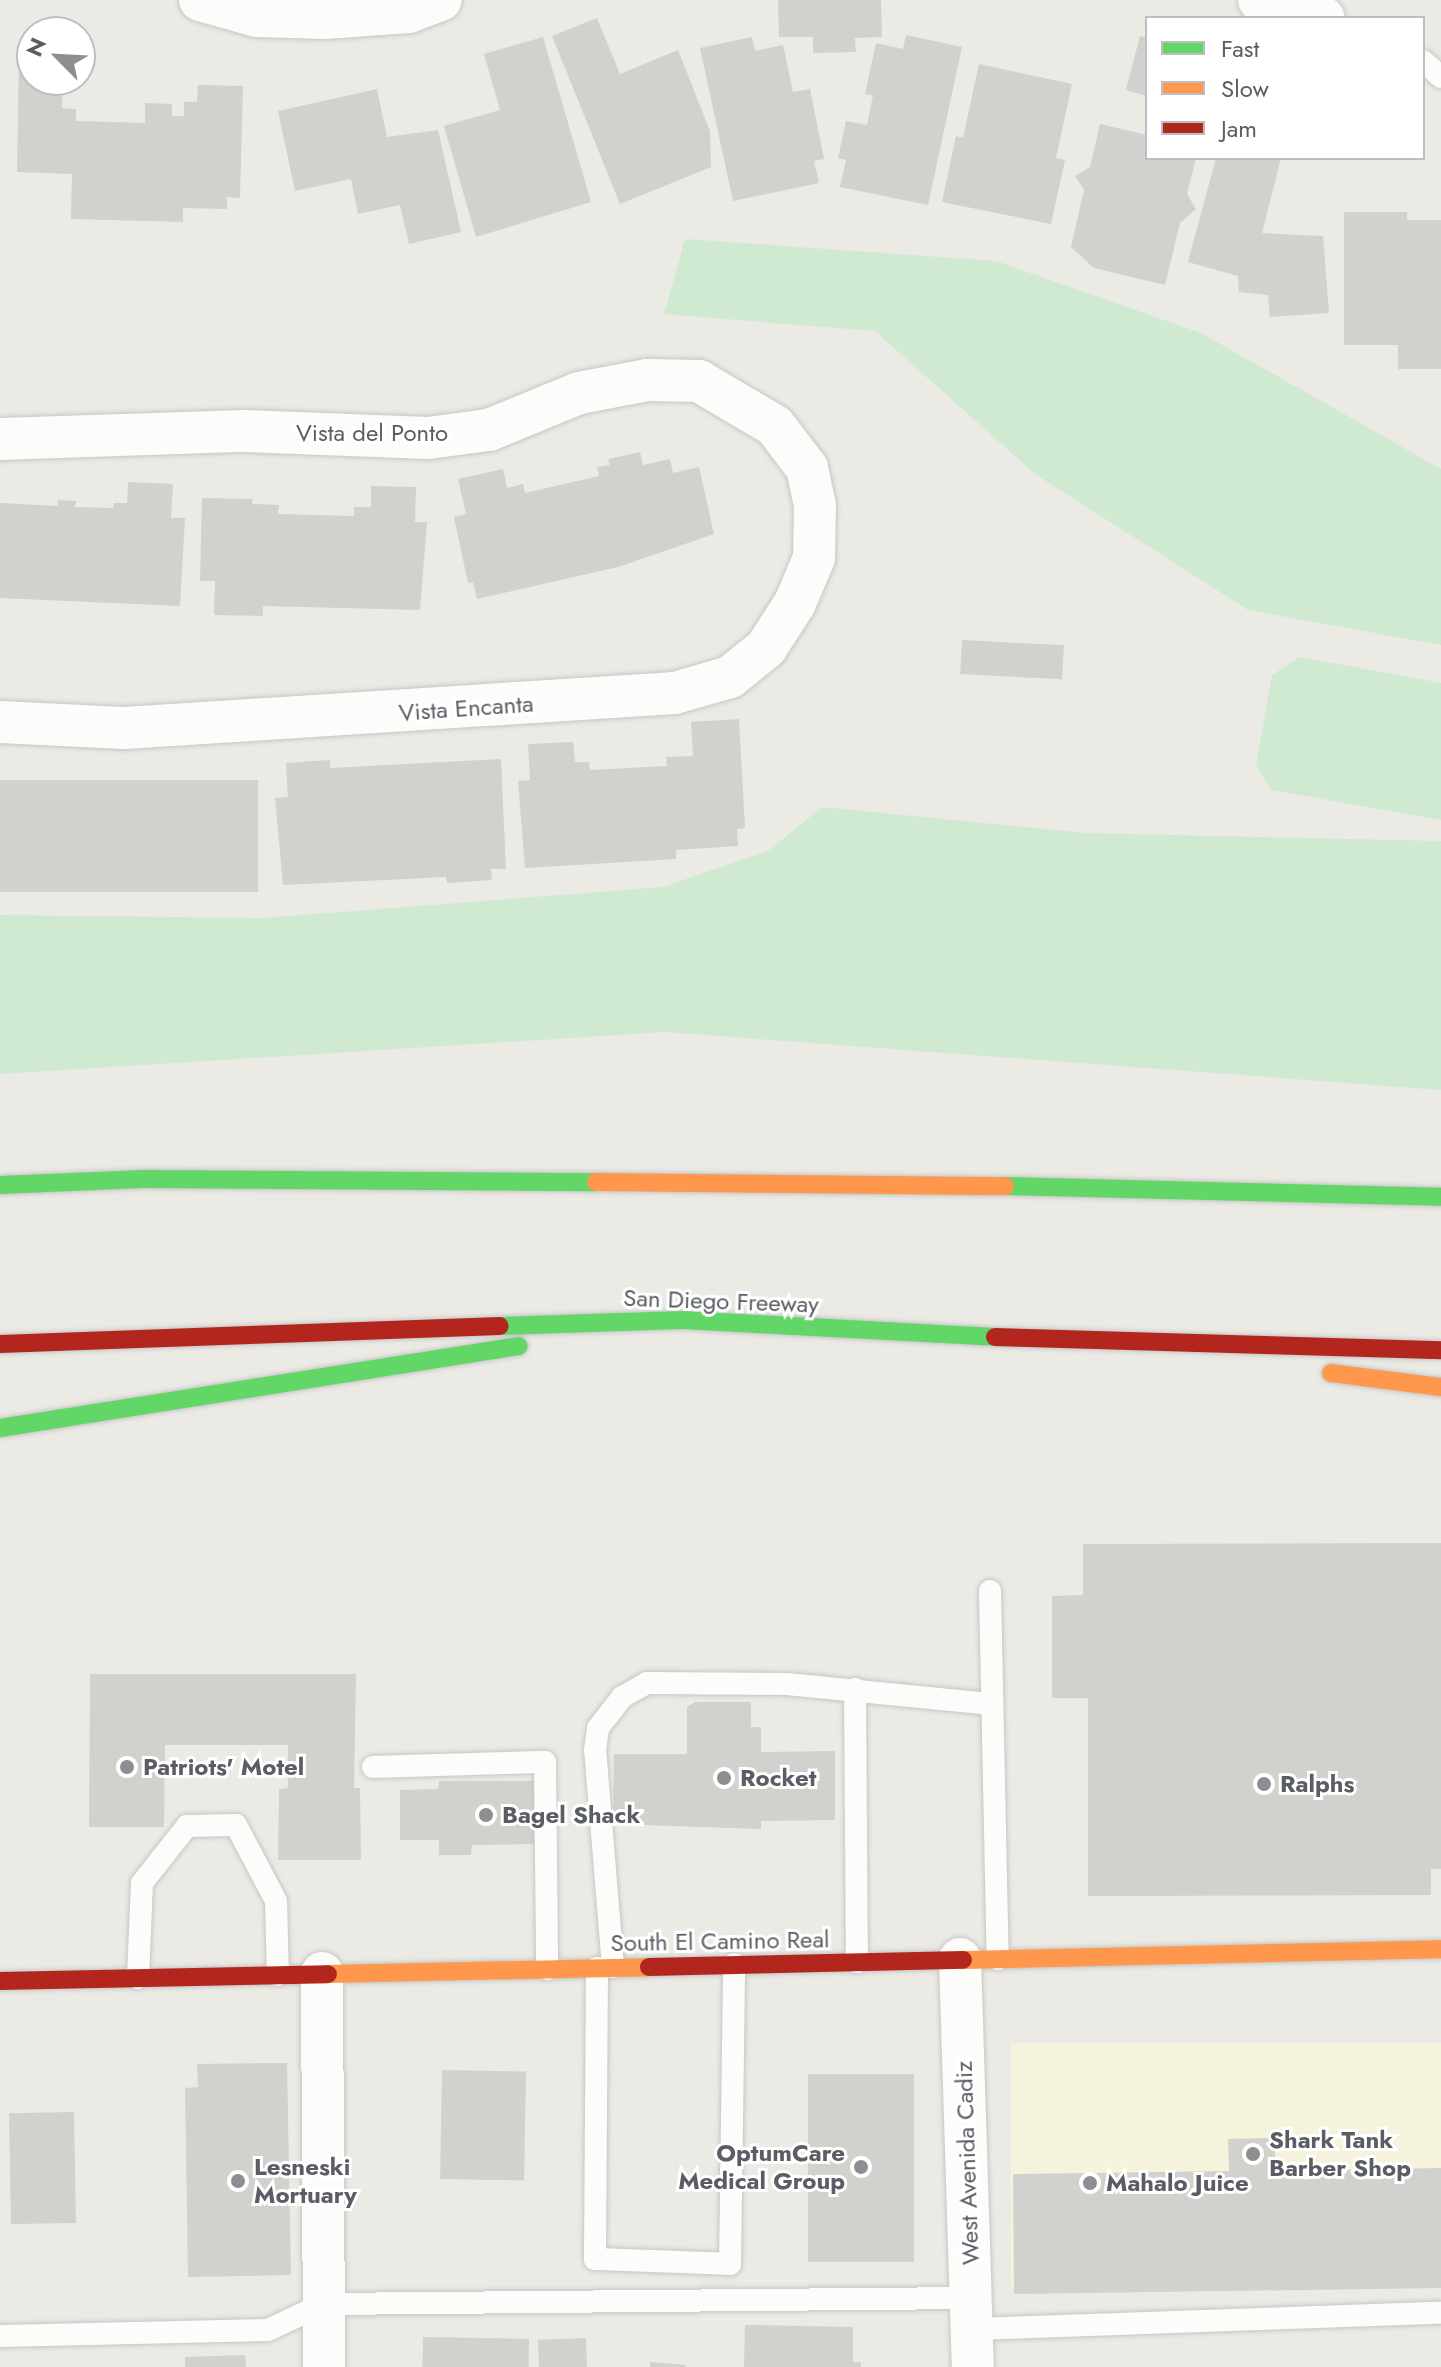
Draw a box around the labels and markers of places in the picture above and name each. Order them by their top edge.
place label: Patriots' Motel [143,1753,304,1781]
marker: Patriots' Motel [118,1758,136,1776]
place label: Rocket [740,1764,816,1792]
marker: Rocket [715,1769,733,1787]
place label: Ralphs [1280,1770,1354,1798]
marker: Ralphs [1255,1775,1273,1793]
place label: Bagel Shack [502,1801,640,1829]
marker: Bagel Shack [477,1806,495,1824]
place label: Shark Tank Barber Shop [1269,2126,1411,2182]
place label: OptumCare Medical Group [678,2139,845,2195]
marker: Shark Tank Barber Shop [1244,2145,1262,2163]
place label: Lesneski Mortuary [254,2153,357,2209]
marker: OptumCare Medical Group [852,2158,870,2176]
place label: Mahalo Juice [1106,2169,1249,2197]
marker: Lesneski Mortuary [229,2172,247,2190]
marker: Mahalo Juice [1081,2174,1099,2192]

